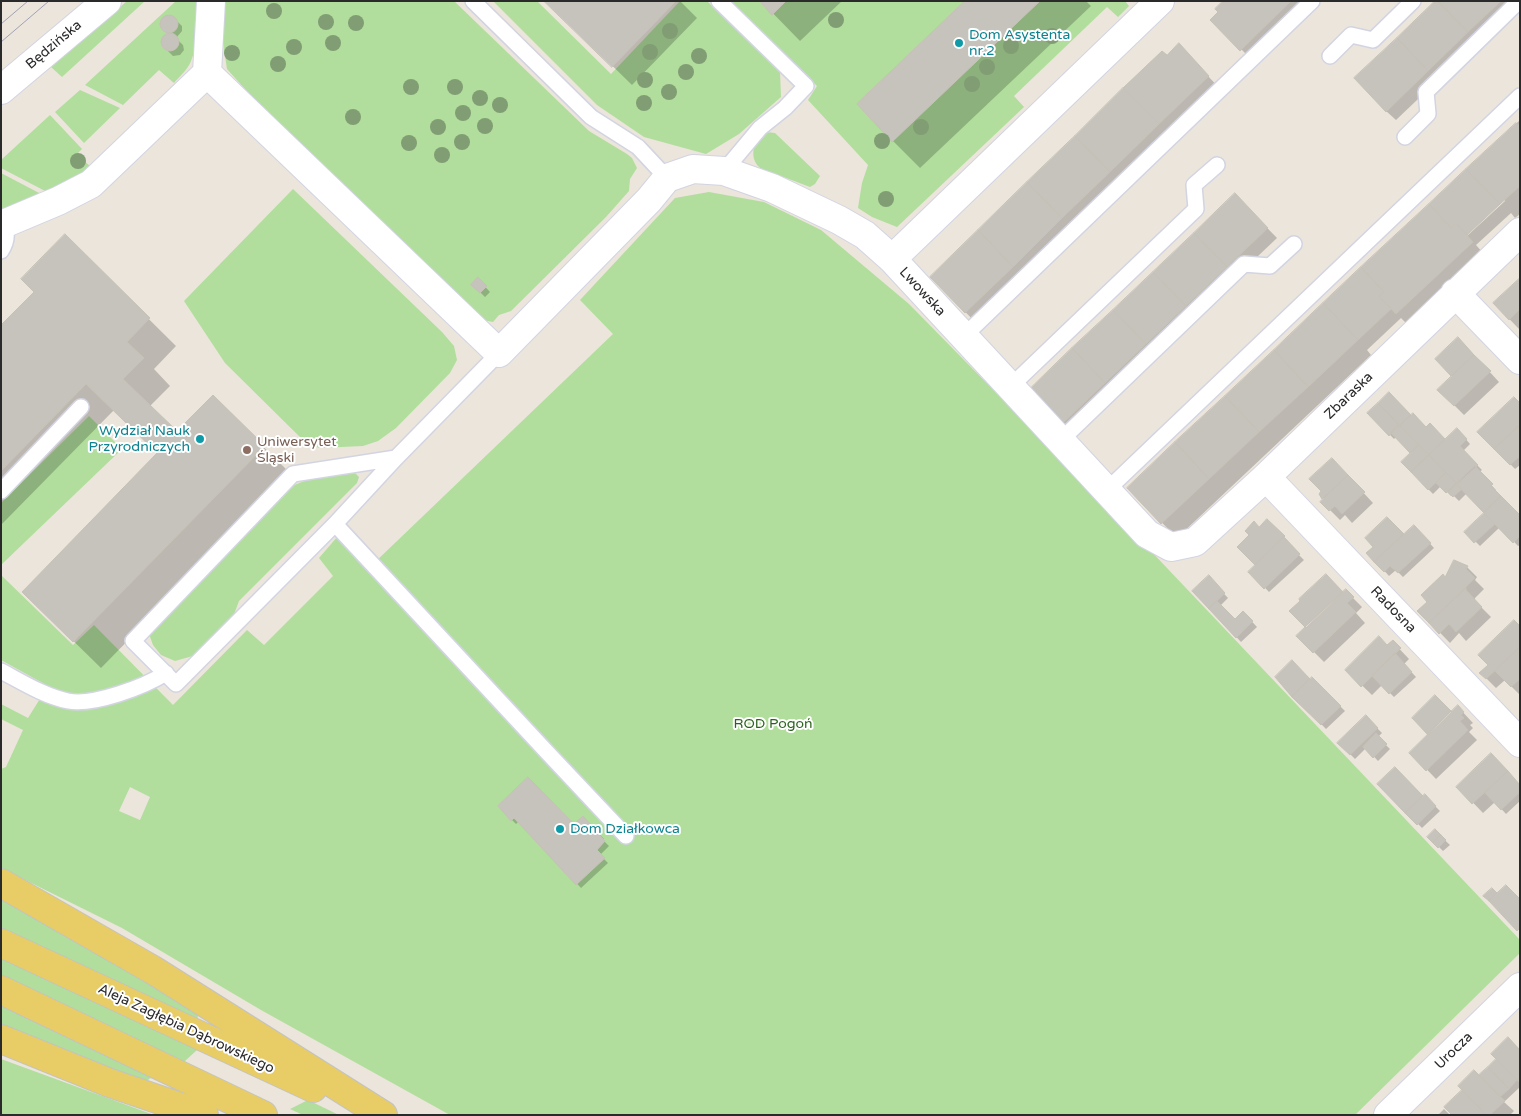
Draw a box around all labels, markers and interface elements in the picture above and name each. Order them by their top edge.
street label: Będzińska [23,17,85,73]
place label: Dom Asystenta nr.2 [969,27,1070,59]
marker: Dom Asystenta nr.2 [953,37,965,49]
street label: Lwowska [895,264,949,320]
street label: Zbaraska [1321,369,1377,423]
place label: Wydział Nauk Przyrodniczych [89,423,190,456]
marker: Wydział Nauk Przyrodniczych [194,433,206,445]
place label: Uniwersytet Śląski [257,434,337,467]
marker: Uniwersytet Śląski [241,444,253,456]
street label: Radosna [1367,583,1419,637]
park label: ROD Pogoń [733,716,813,732]
place label: Dom Działkowca [570,821,680,837]
marker: Dom Działkowca [554,823,566,835]
street label: Aleja Zagłębia Dąbrowskiego [95,981,277,1077]
street label: Urocza [1432,1029,1476,1073]

